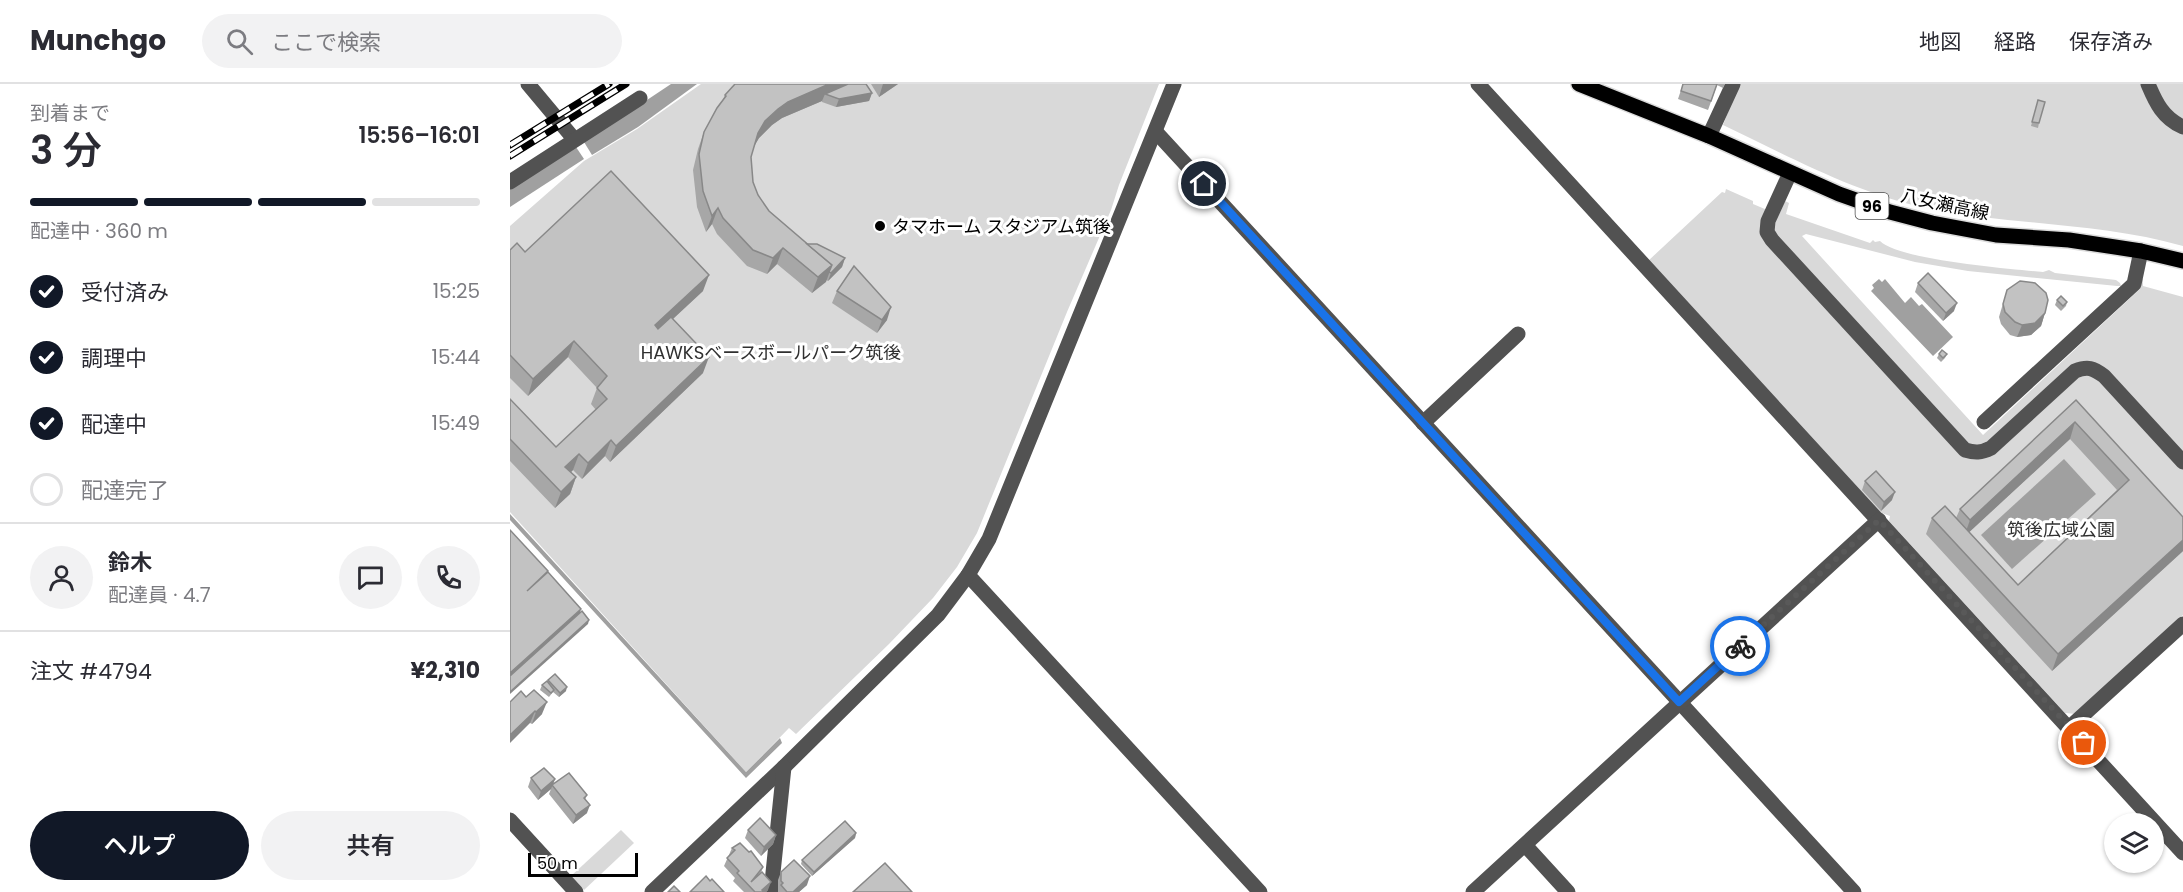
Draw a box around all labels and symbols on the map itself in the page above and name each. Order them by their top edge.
pin [1178,158,1229,209]
street label: 八女瀬高線 [1898,182,1992,226]
road number: 96 [1856,193,1888,219]
place label: タマホーム スタジアム筑後 [892,214,1111,239]
marker: タマホーム スタジアム筑後 [873,219,887,233]
park label: HAWKSベースボールパーク筑後 [641,340,901,365]
park label: 筑後広域公園 [2007,517,2115,542]
courier [1710,616,1770,676]
pin [2058,717,2109,768]
scale bar [528,850,638,878]

